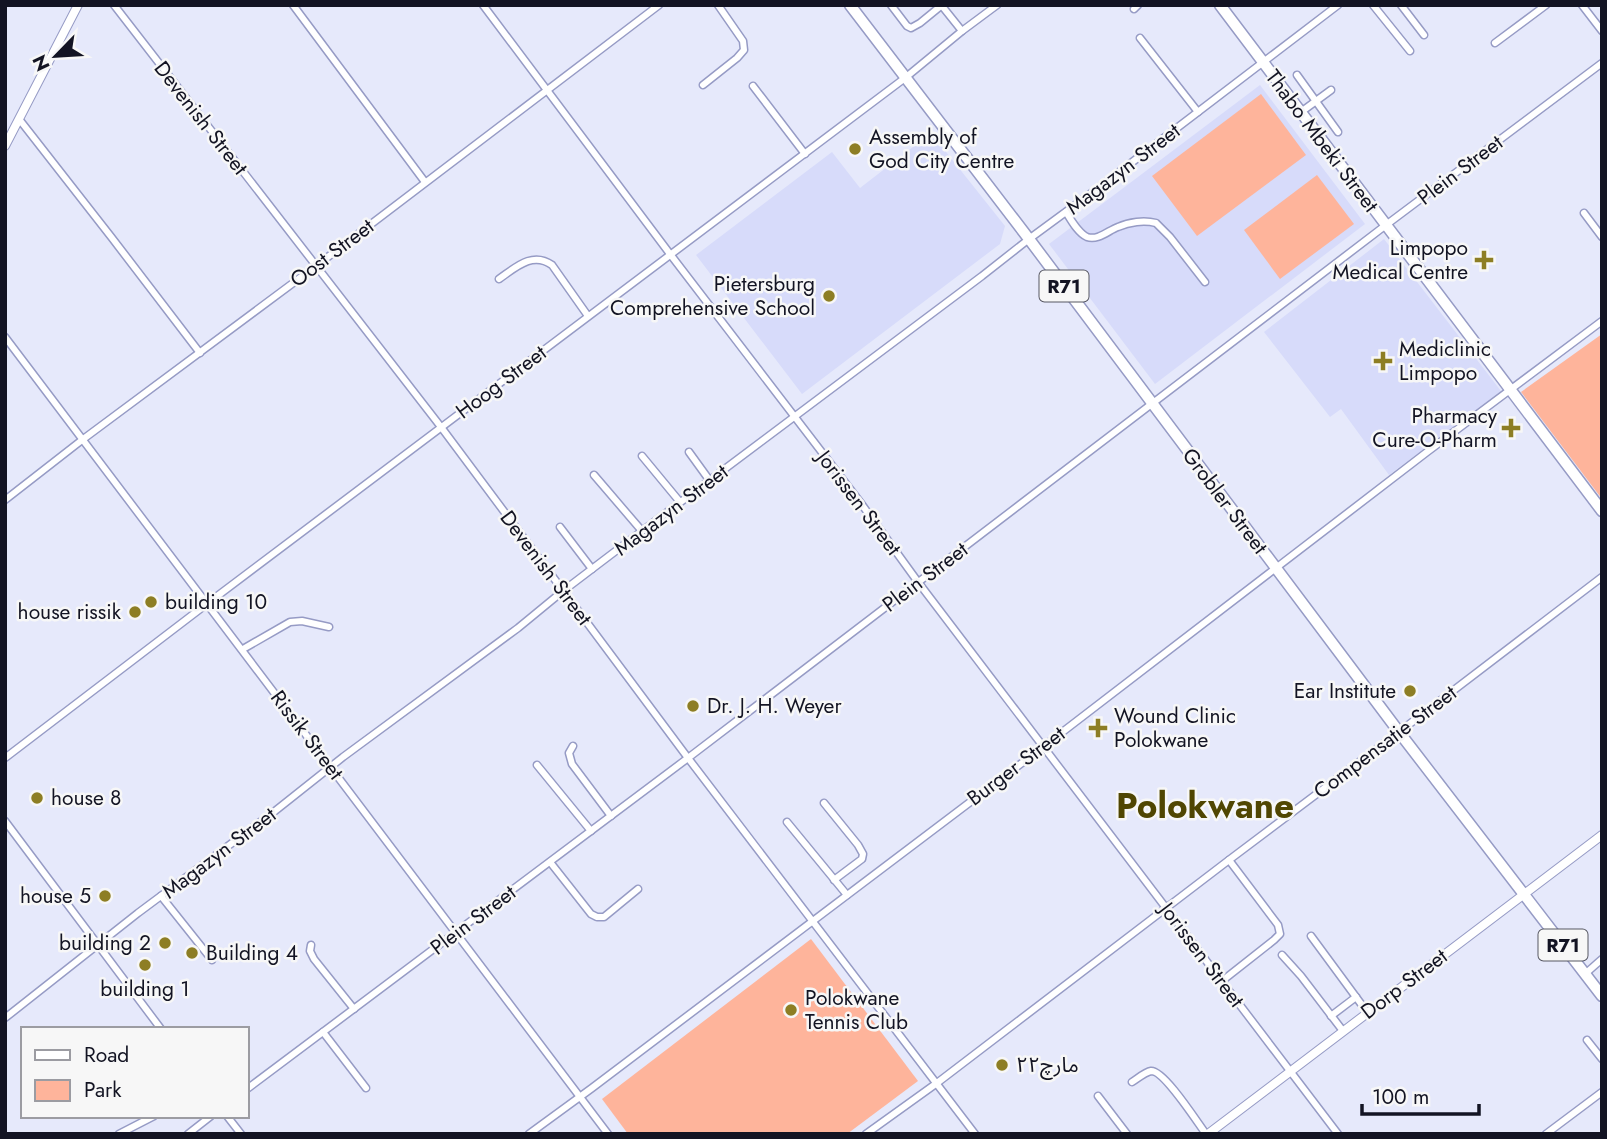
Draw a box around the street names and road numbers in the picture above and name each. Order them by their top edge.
street label: Devenish Street [147,55,255,181]
street label: Thabo Mbeki Street [1258,63,1386,219]
street label: Magazyn Street [1060,116,1186,222]
street label: Plein Street [1411,128,1509,212]
street label: Oost Street [284,212,380,294]
road number: R71 [1040,270,1088,302]
street label: Hoog Street [450,338,552,426]
street label: Jorissen Street [808,442,908,562]
street label: Grobler Street [1175,442,1275,560]
street label: Magazyn Street [608,457,734,563]
street label: Devenish Street [493,504,599,632]
street label: Plein Street [876,535,974,619]
street label: Compensatie Street [1307,678,1463,806]
street label: Rissik Street [263,684,351,786]
street label: Burger Street [961,719,1071,813]
street label: Magazyn Street [156,800,282,906]
street label: Plein Street [424,878,522,962]
street label: Jorissen Street [1151,894,1251,1014]
road number: R71 [1538,930,1588,960]
street label: Dorp Street [1355,942,1453,1026]

